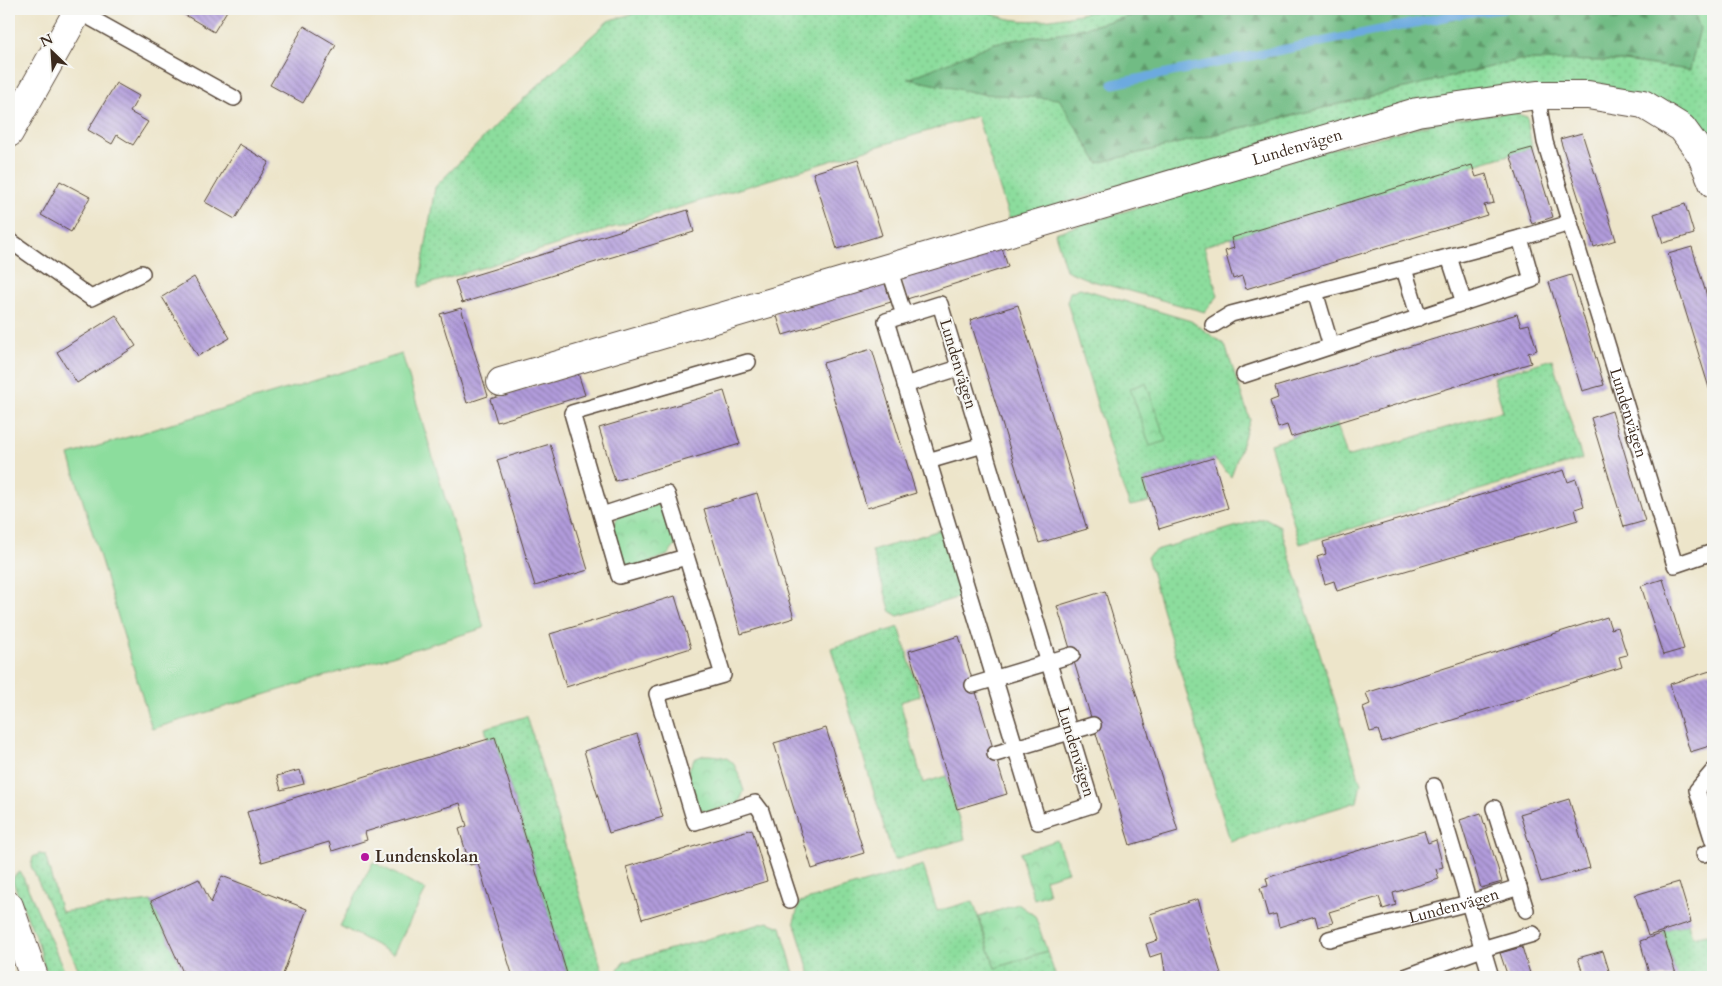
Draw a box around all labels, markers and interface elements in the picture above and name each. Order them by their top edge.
north arrow [28,28,78,78]
text: N [37,29,56,52]
street label: Lundenvägen [1249,124,1345,171]
street label: Lundenvägen [934,316,982,412]
street label: Lundenvägen [1604,365,1652,460]
street label: Lundenvägen [1052,704,1100,800]
place label: Lundenskolan [375,846,479,868]
marker: Lundenskolan [359,851,371,863]
street label: Lundenvägen [1406,883,1502,929]

